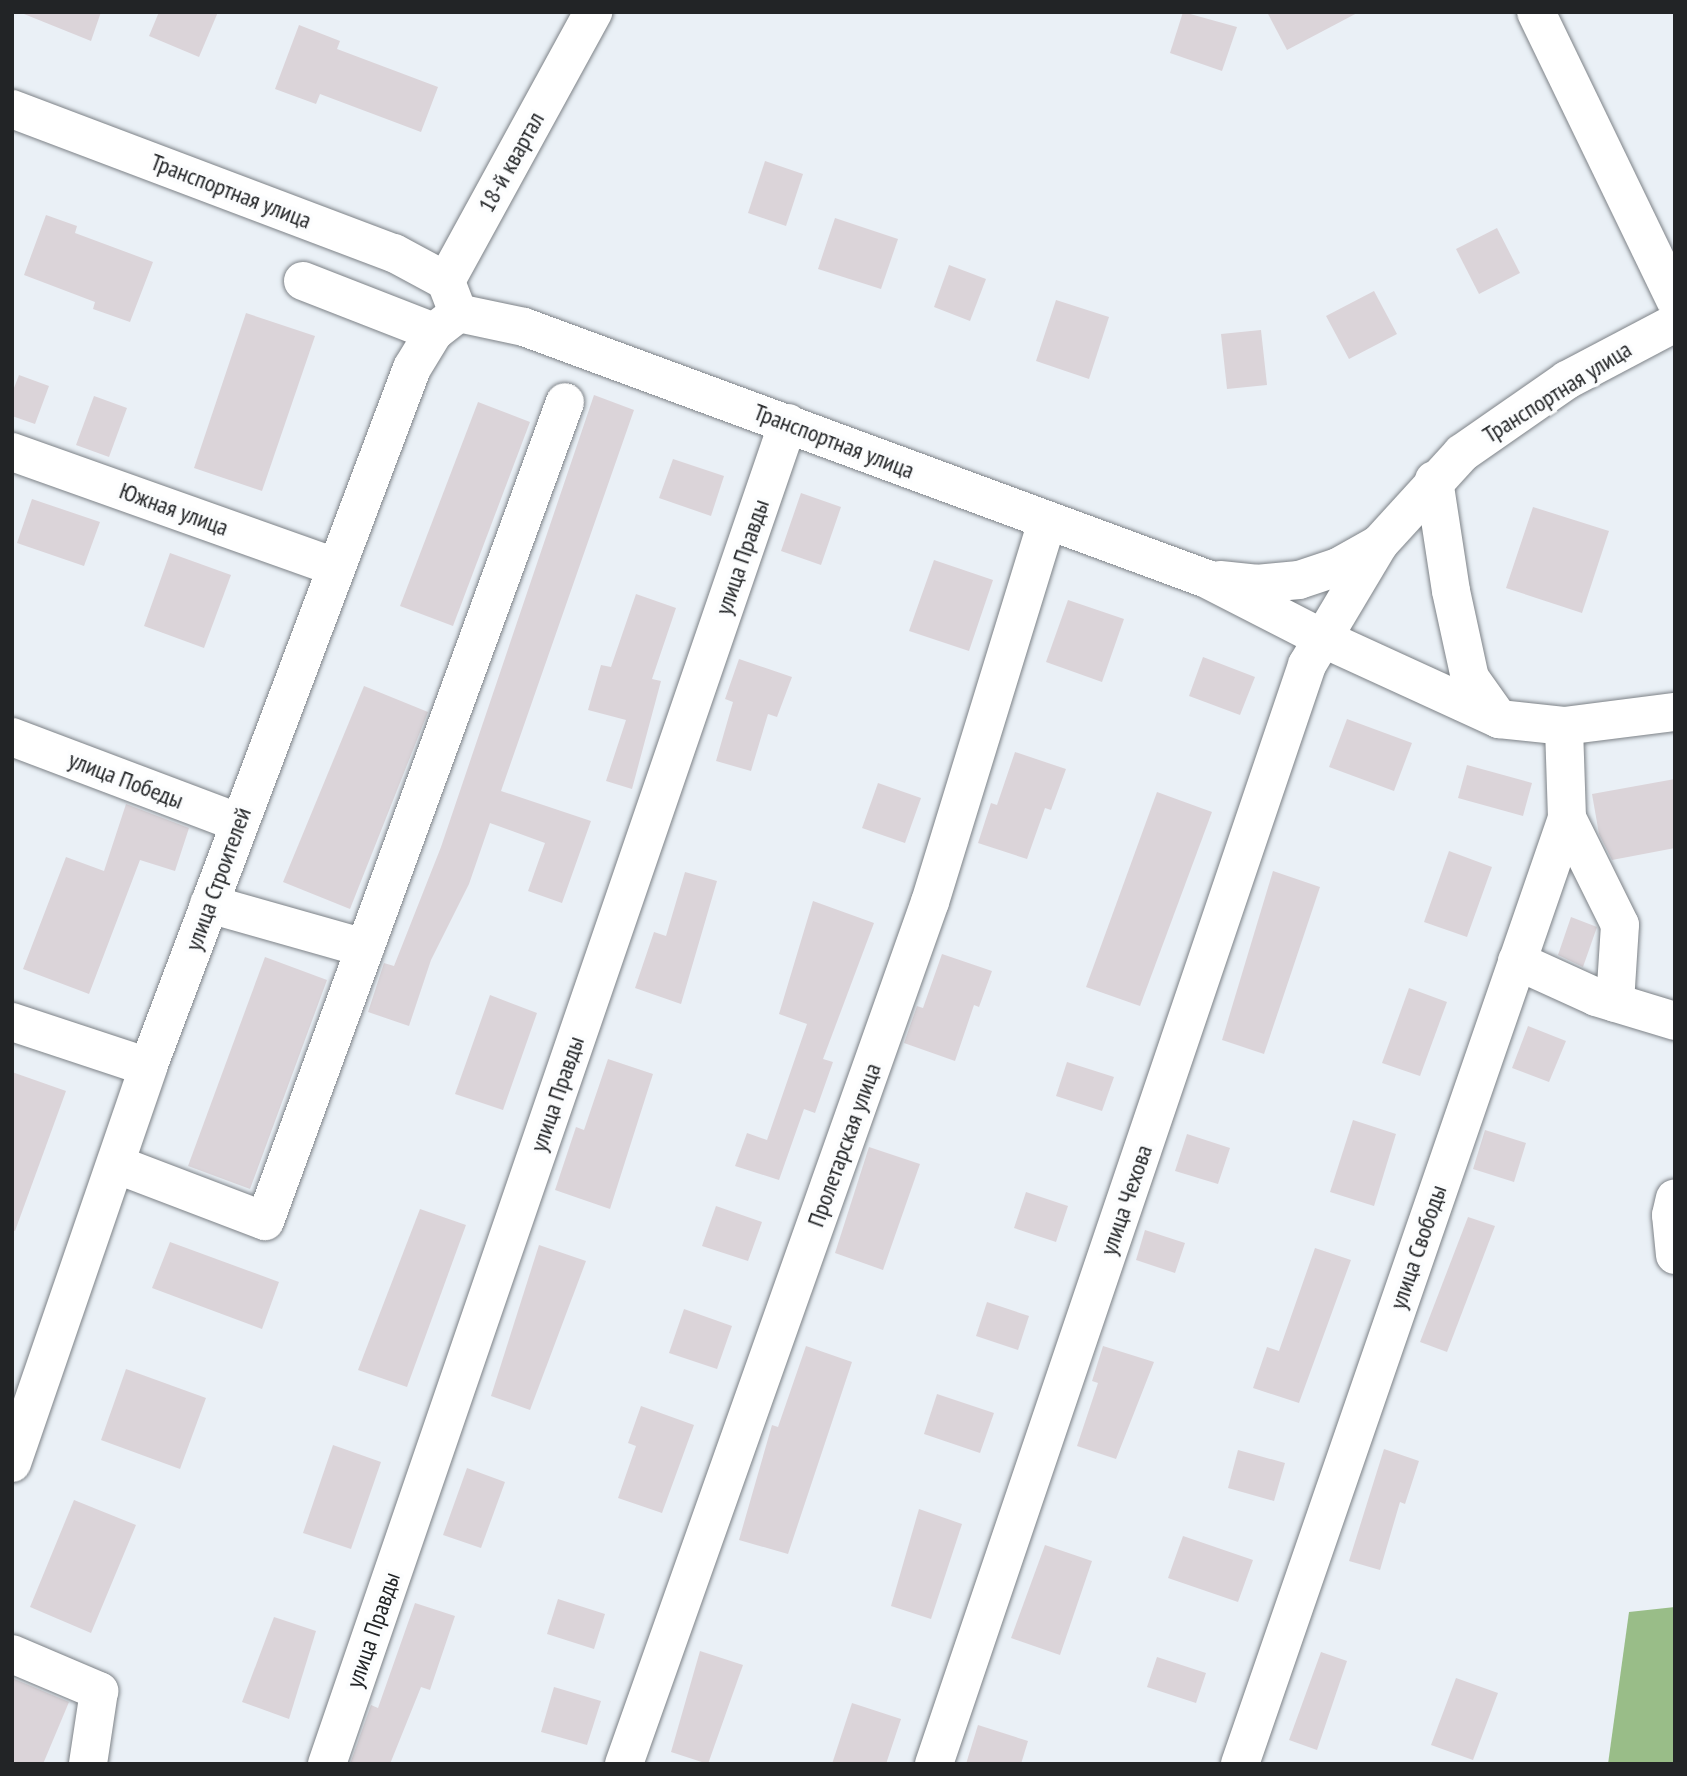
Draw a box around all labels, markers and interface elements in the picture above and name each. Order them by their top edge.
street label: 18-й квартал [472,107,550,217]
street label: Транспортная улица [147,147,315,235]
street label: Транспортная улица [1477,335,1637,449]
street label: Транспортная улица [750,397,918,485]
street label: Южная улица [116,476,232,542]
street label: улица Правды [709,496,775,618]
street label: улица Победы [65,745,187,815]
street label: улица Строителей [179,803,257,955]
street label: улица Правды [524,1033,590,1155]
street label: Пролетарская улица [801,1059,887,1231]
street label: улица Чехова [1094,1141,1158,1259]
street label: улица Свободы [1383,1181,1453,1313]
street label: улица Правды [340,1569,406,1691]

